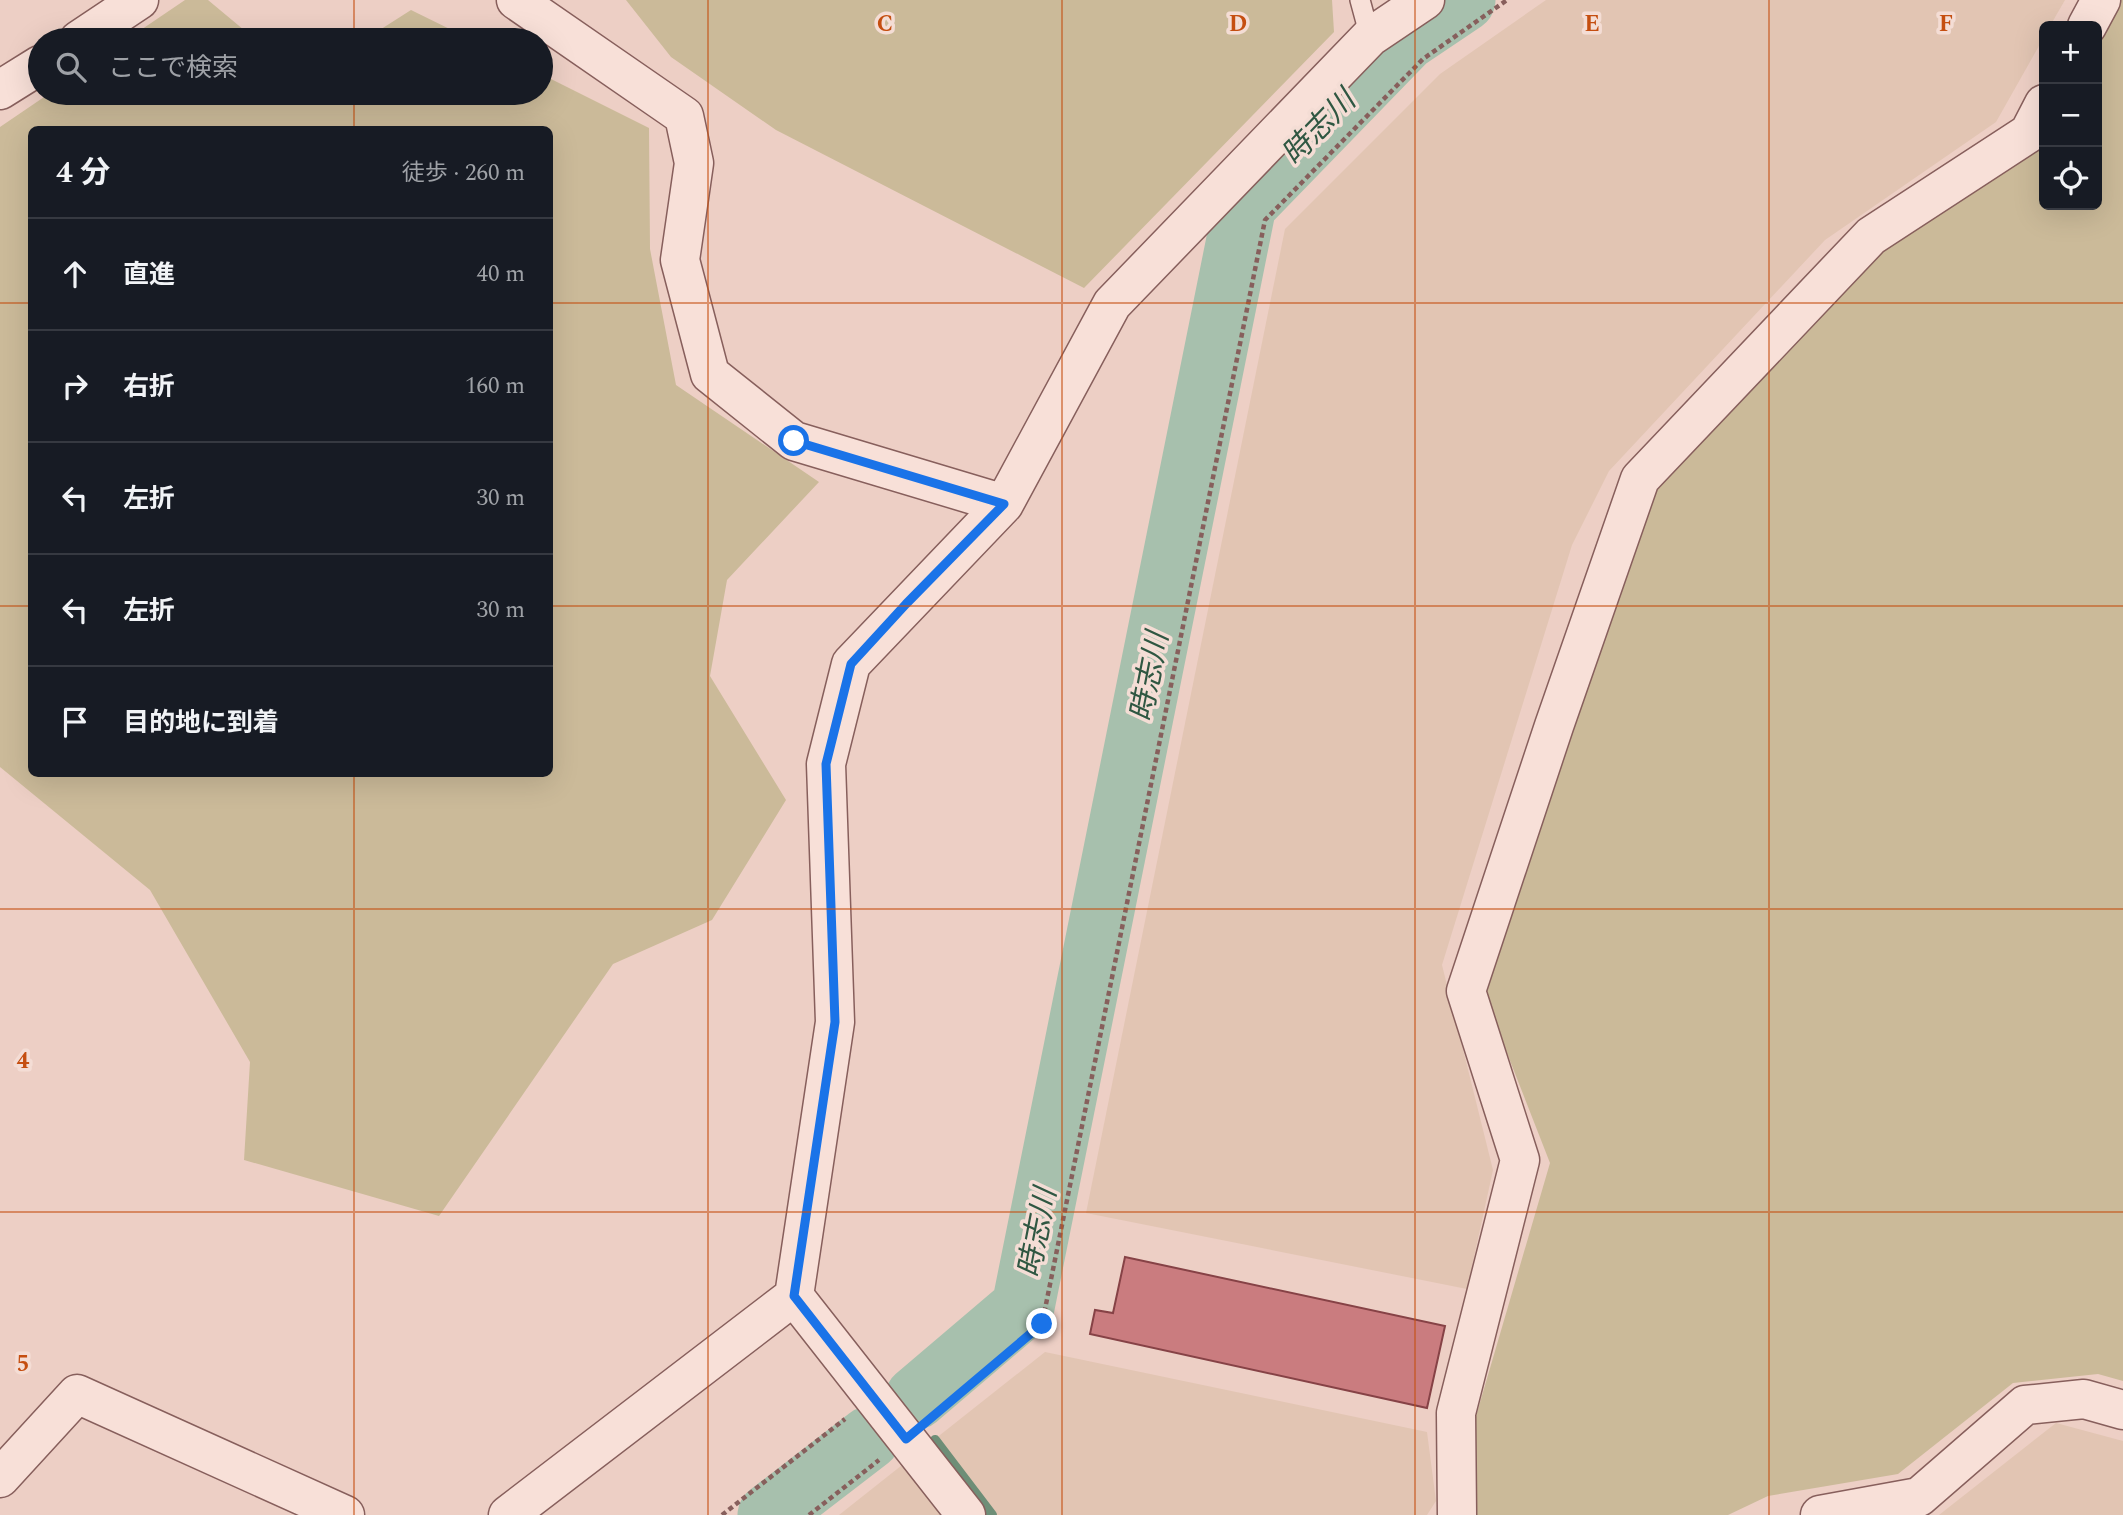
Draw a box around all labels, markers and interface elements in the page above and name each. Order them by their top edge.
text: C [877,7,893,42]
text: D [1229,7,1247,42]
text: E [1584,7,1600,42]
text: F [1939,7,1953,42]
map controls [2039,21,2102,210]
button: + [2039,21,2102,84]
search box [28,28,553,105]
icon: search [52,48,90,86]
text: ここで検索 [108,48,238,88]
water label: 時志川 [1271,77,1369,176]
button: − [2039,84,2102,147]
button: locate [2039,147,2102,210]
text: 4 分 [56,150,110,196]
text: 徒歩 · 260 m [402,156,525,191]
icon: ahead [56,255,94,293]
text: 直進 [123,255,175,295]
text: 40 m [476,257,525,292]
icon: right [56,367,94,405]
text: 右折 [123,367,175,407]
text: 160 m [465,369,525,404]
route start [778,425,809,456]
icon: left [56,479,94,517]
text: 左折 [123,479,175,519]
text: 30 m [476,481,525,516]
icon: left [56,591,94,629]
text: 左折 [123,591,175,631]
text: 30 m [476,593,525,628]
water label: 時志川 [1119,625,1182,726]
icon: arrive [56,703,94,741]
text: 目的地に到着 [123,703,279,743]
text: 4 [17,1044,30,1079]
water label: 時志川 [1007,1181,1070,1282]
route end [1026,1308,1057,1339]
text: 5 [17,1347,29,1382]

